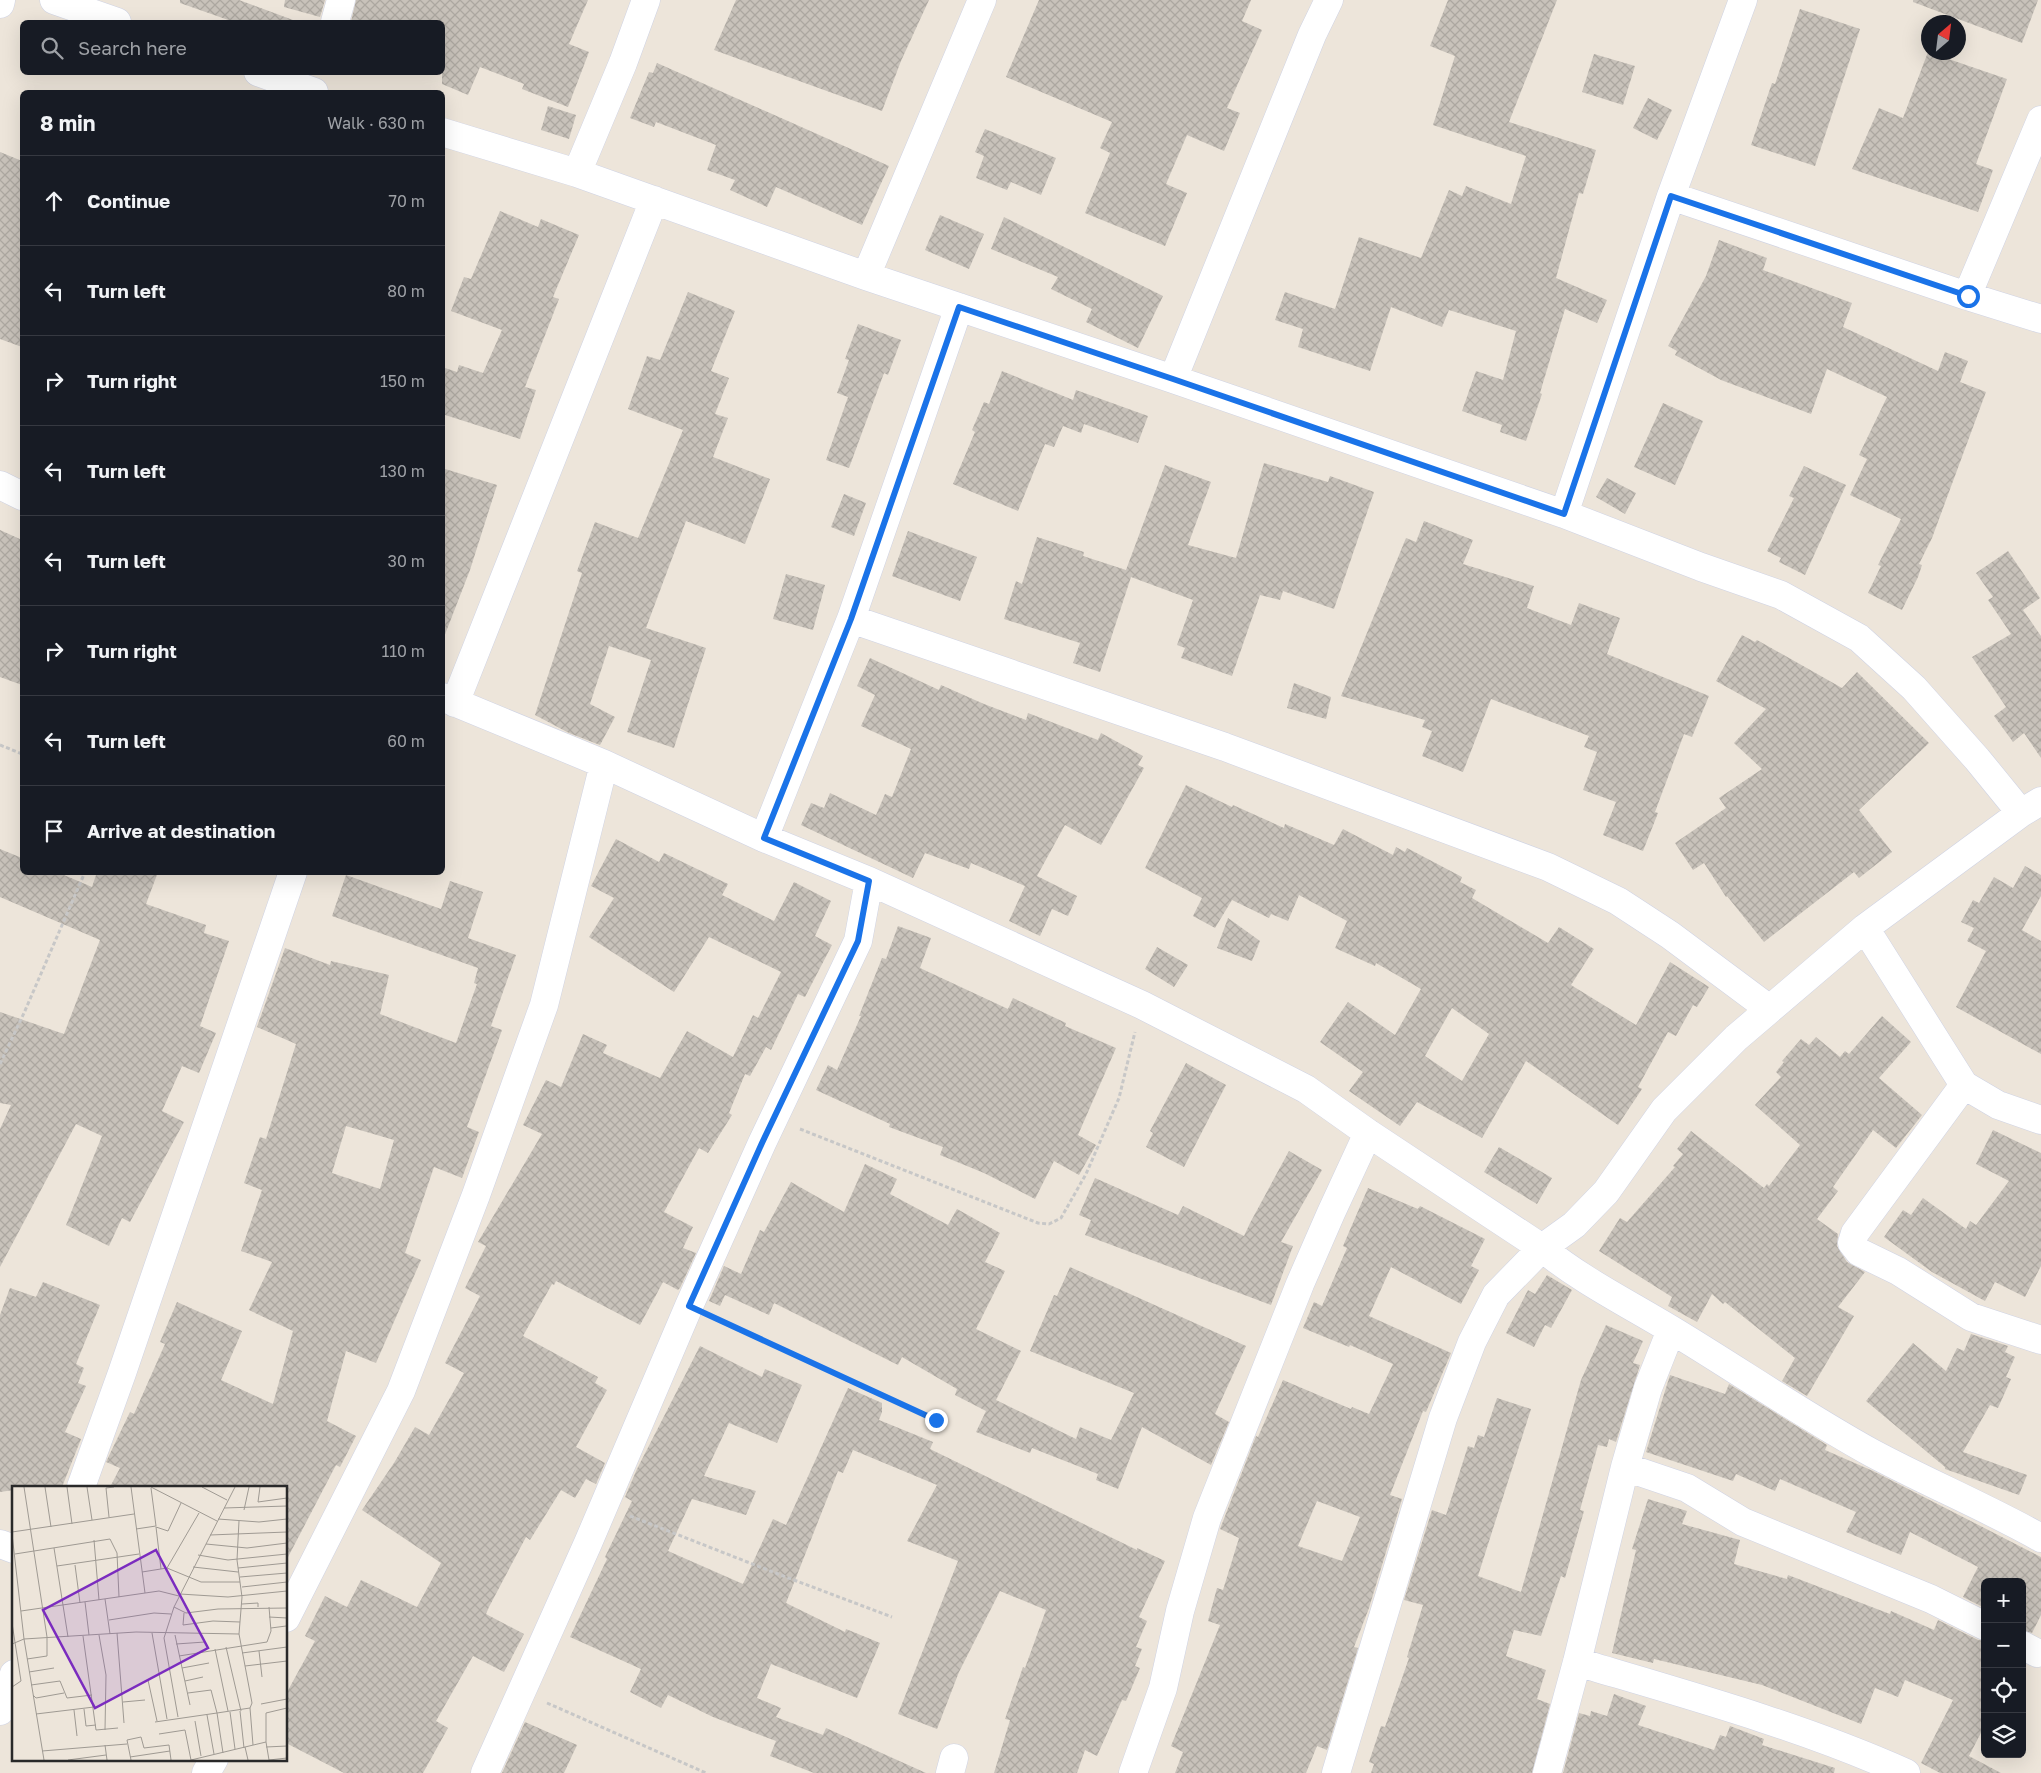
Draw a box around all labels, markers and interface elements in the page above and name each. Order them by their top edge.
north arrow [1921,15,1966,60]
search box [20,20,445,75]
icon: search [38,34,66,62]
text: Search here [78,36,187,59]
text: 8 min [40,110,96,136]
text: Walk · 630 m [327,113,425,133]
icon: ahead [40,187,68,215]
text: Continue [87,189,170,212]
text: 70 m [388,191,425,211]
icon: left [40,277,68,305]
text: Turn left [87,279,166,302]
text: 80 m [387,281,425,301]
route start [1957,285,1980,308]
icon: right [40,367,68,395]
text: Turn right [87,369,177,392]
text: 150 m [380,371,425,391]
icon: left [40,457,68,485]
text: Turn left [87,459,166,482]
text: 130 m [380,461,425,481]
icon: left [40,547,68,575]
text: Turn left [87,549,166,572]
text: 30 m [388,551,425,571]
icon: right [40,637,68,665]
text: Turn right [87,639,177,662]
text: 110 m [381,641,425,661]
icon: left [40,727,68,755]
text: Turn left [87,729,166,752]
text: 60 m [387,731,425,751]
icon: arrive [40,817,68,845]
text: Arrive at destination [87,819,275,842]
route end [925,1409,948,1432]
inset map [12,1486,288,1760]
map controls [1981,1578,2026,1758]
button: + [1981,1578,2026,1623]
button: − [1981,1623,2026,1668]
button: locate [1981,1668,2026,1713]
button: layers [1981,1713,2026,1758]

